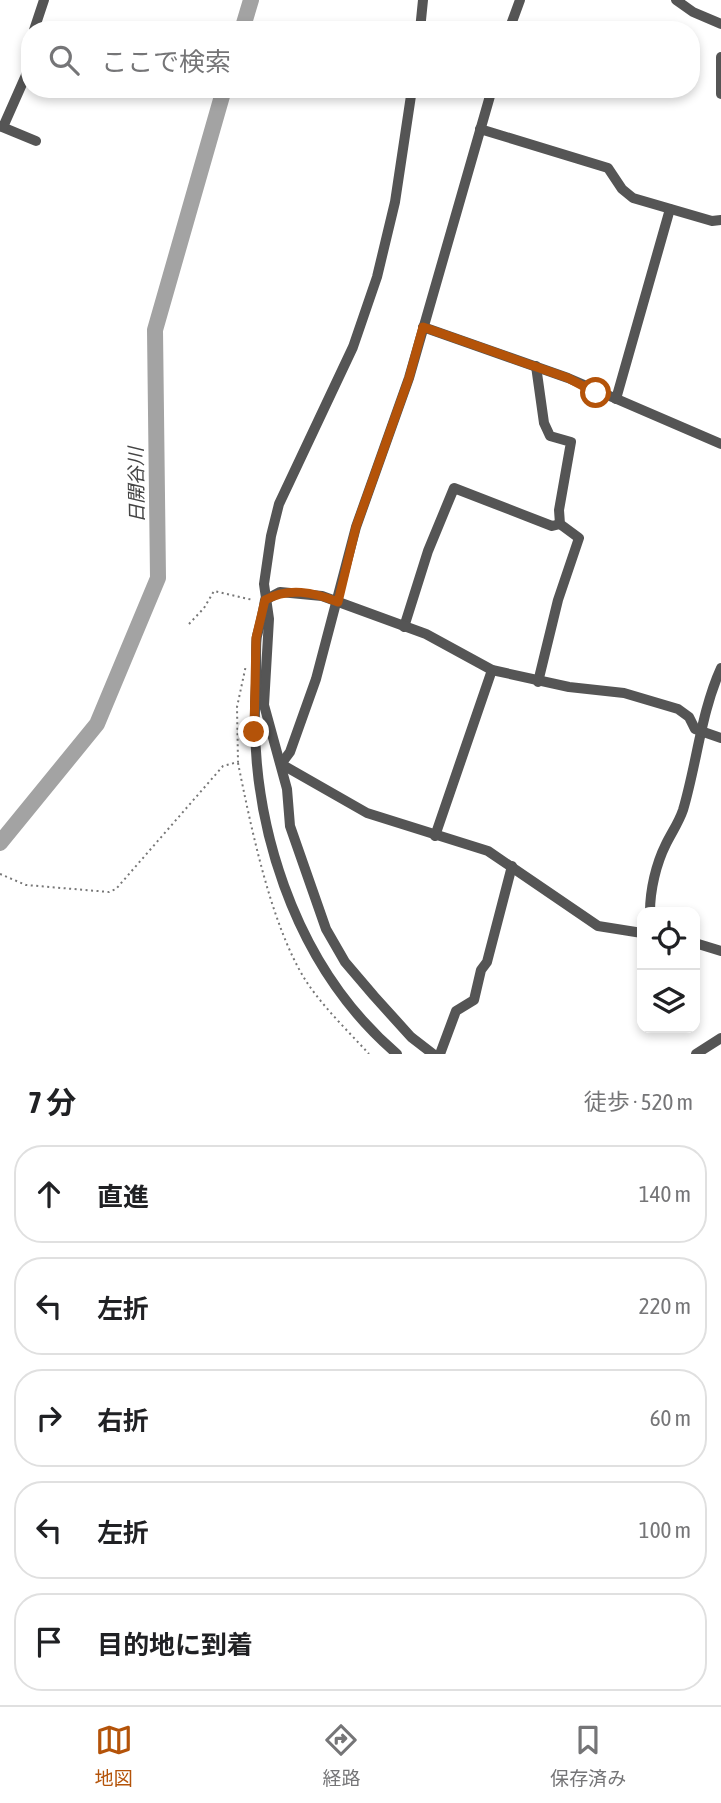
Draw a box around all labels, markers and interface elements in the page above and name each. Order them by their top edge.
search box [21,21,700,98]
icon: search [45,41,83,79]
text: ここで検索 [101,47,231,77]
route start [580,377,611,408]
water label: 日開谷川 [124,445,148,523]
route end [238,716,269,747]
map controls [637,907,700,1033]
button: locate [637,907,700,970]
button: layers [637,970,700,1033]
text: 7 分 [28,1085,76,1119]
text: 徒歩 · 520 m [584,1089,693,1115]
icon: ahead [30,1175,68,1213]
text: 140 m [639,1181,691,1207]
text: 直進 [97,1182,149,1212]
icon: left [30,1287,68,1325]
text: 220 m [639,1293,691,1319]
text: 左折 [97,1294,149,1324]
icon: right [30,1399,68,1437]
text: 60 m [650,1405,691,1431]
text: 右折 [97,1406,149,1436]
icon: left [30,1511,68,1549]
text: 100 m [639,1517,691,1543]
text: 左折 [97,1518,149,1548]
icon: arrive [30,1623,68,1661]
text: 目的地に到着 [97,1630,253,1660]
tab: 地図 [95,1721,133,1790]
tab: 経路 [322,1721,360,1790]
tab: 保存済み [550,1721,626,1790]

